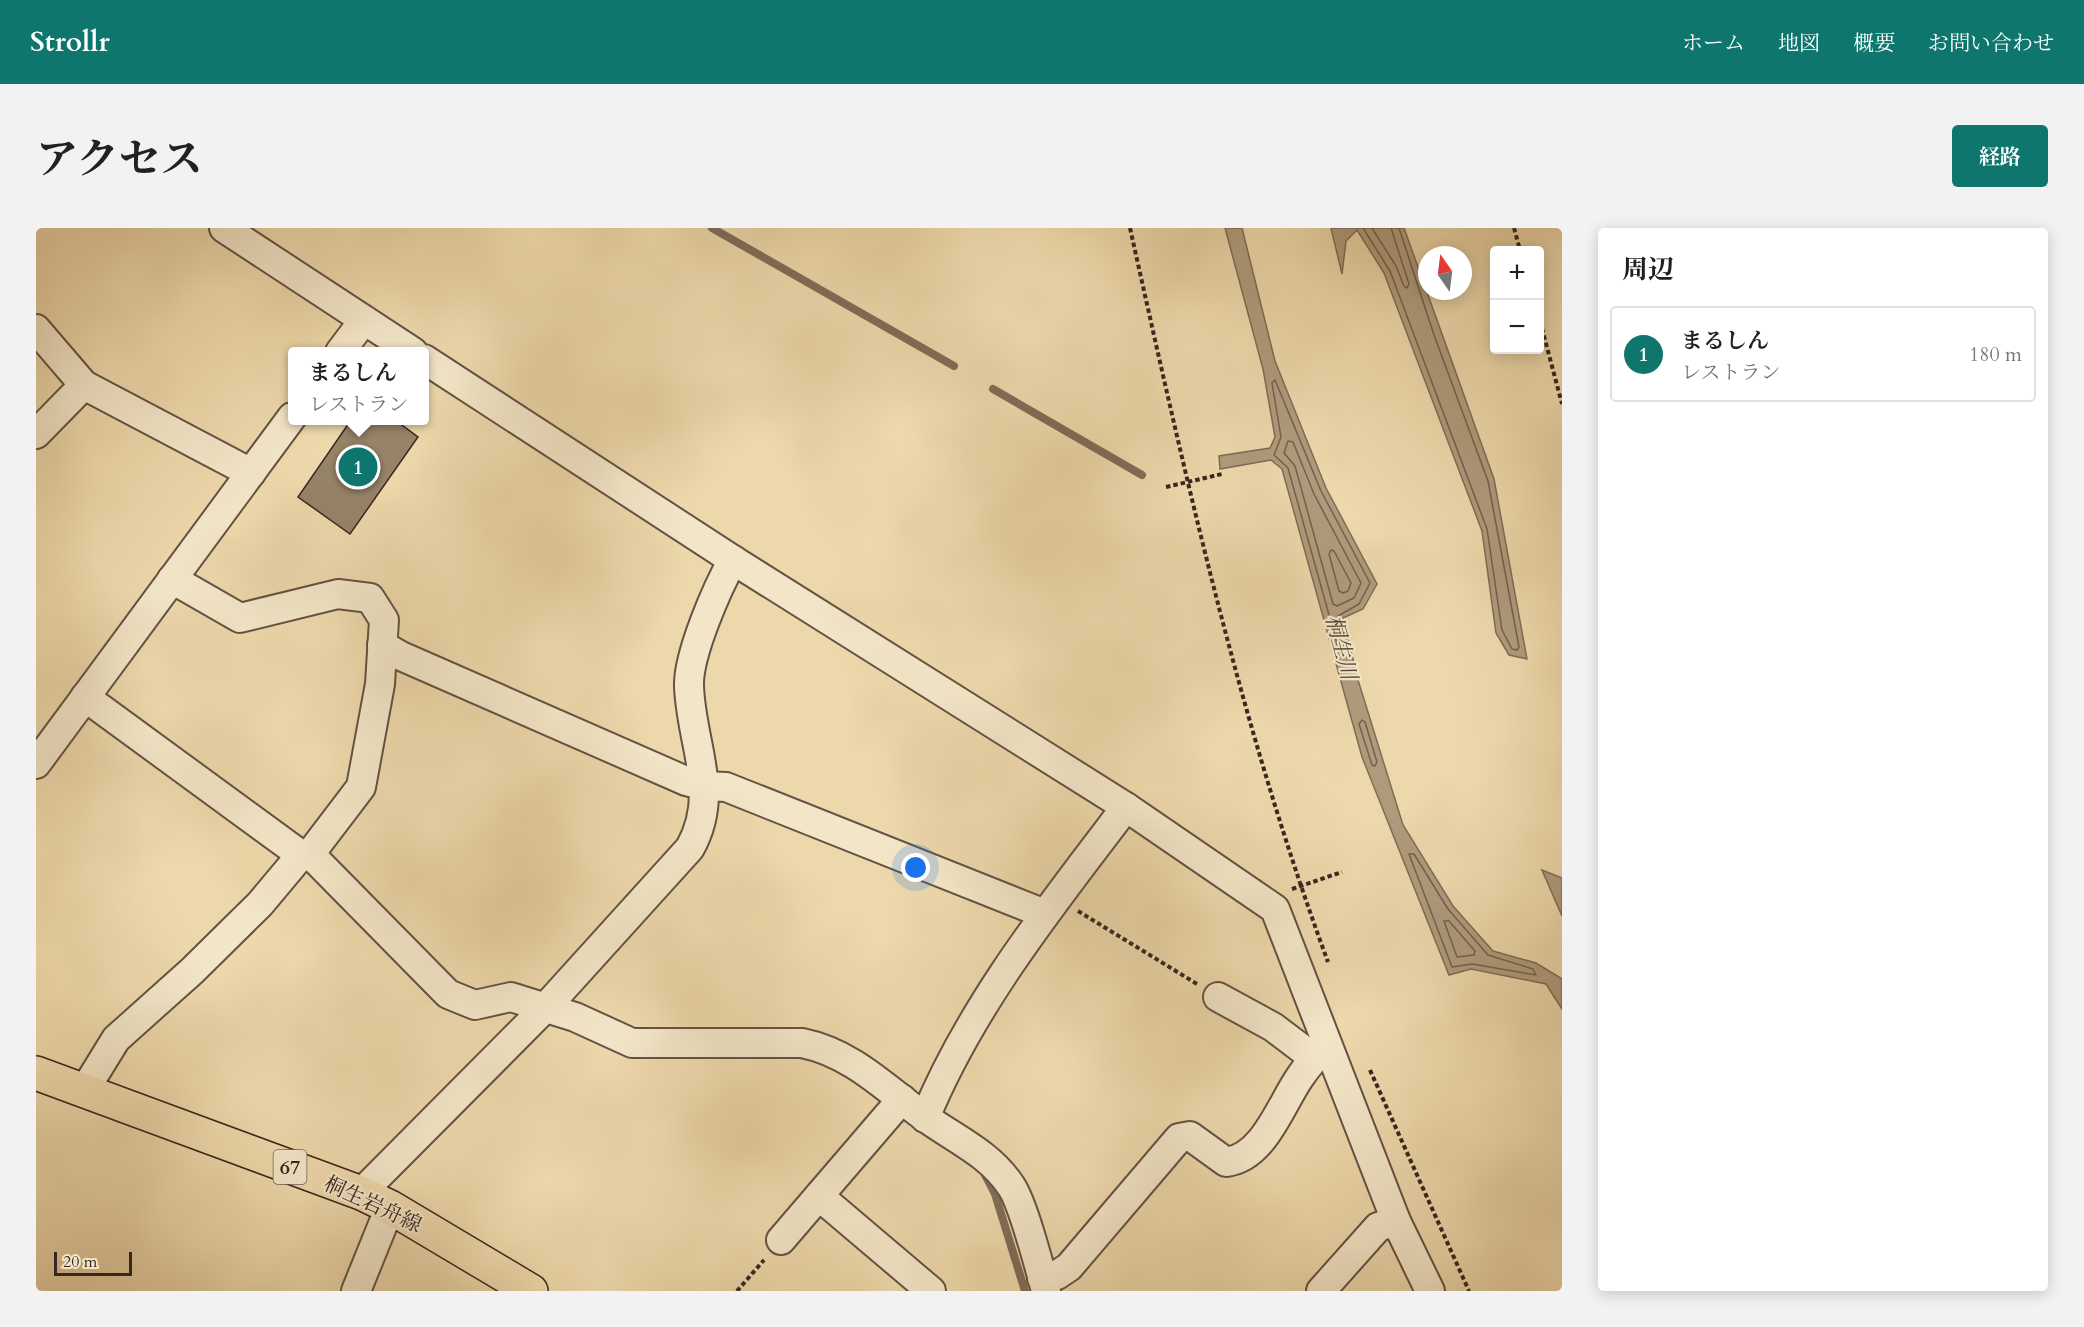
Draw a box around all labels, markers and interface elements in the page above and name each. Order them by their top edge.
text: Strollr [30,23,110,61]
text: ホーム [1682,29,1745,58]
text: 地図 [1778,29,1820,58]
text: 概要 [1853,29,1895,58]
text: お問い合わせ [1928,29,2054,58]
button: 経路 [1952,125,2048,187]
text: アクセス [36,131,203,188]
north arrow [1418,246,1472,300]
map controls [1490,246,1544,354]
button: + [1490,246,1544,300]
text: 周辺 [1622,252,1674,287]
button: − [1490,300,1544,354]
text: まるしん [1681,326,1769,356]
text: 1 [1638,341,1649,368]
text: 180 m [1969,341,2022,368]
popup [288,347,429,425]
text: まるしん [309,358,397,388]
text: レストラン [1681,359,1780,386]
text: レストラン [309,391,408,418]
pin: 1 [338,444,378,490]
water label: 桐生川 [1318,611,1365,685]
your location [901,853,930,882]
road number: 67 [274,1150,306,1184]
street label: 桐生岩舟線 [319,1169,426,1240]
scale bar [54,1249,132,1276]
text: 20 m [63,1251,97,1273]

